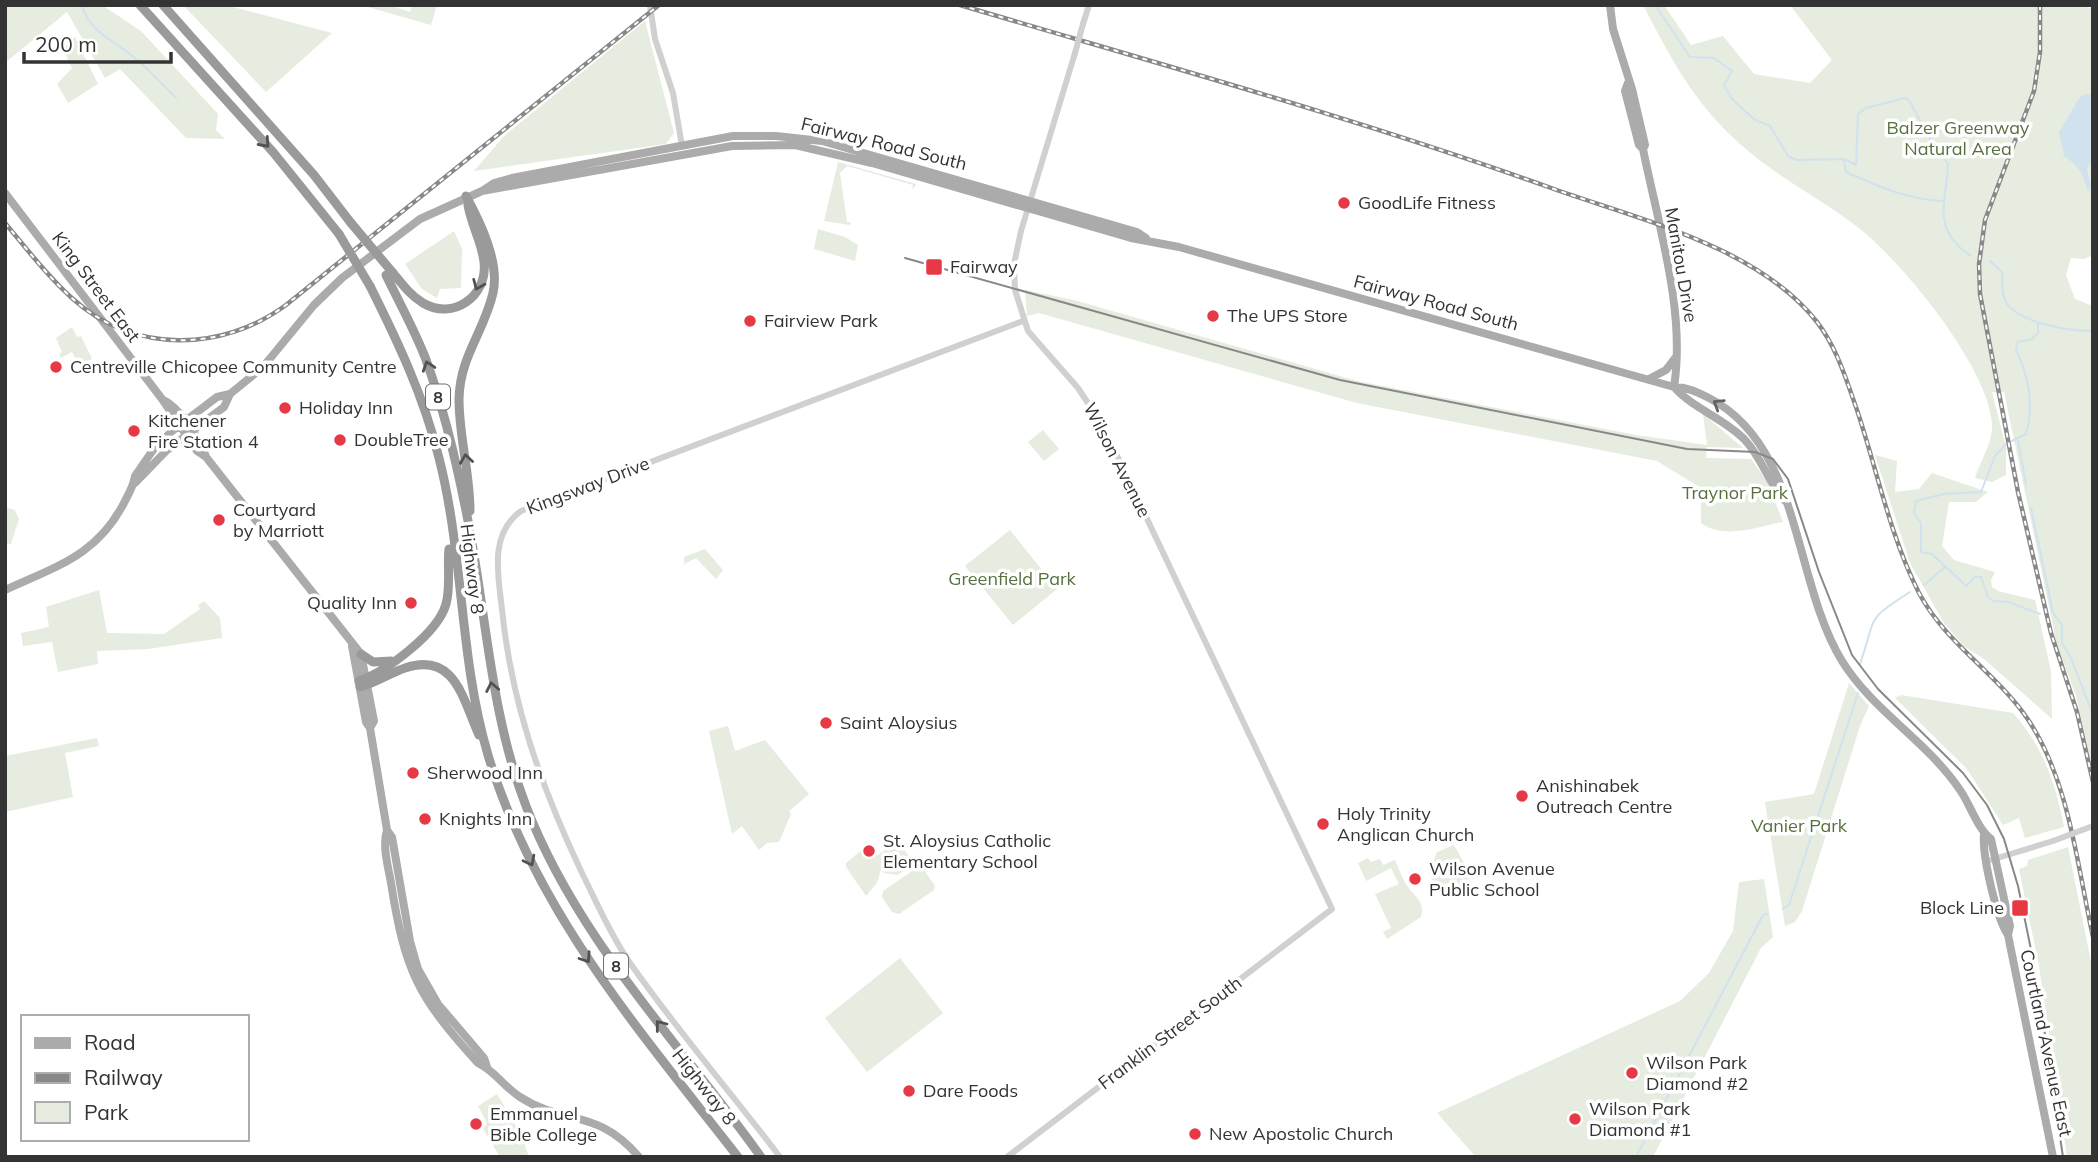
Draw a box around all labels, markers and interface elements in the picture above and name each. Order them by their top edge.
scale bar [24,21,172,65]
text: 200 m [35,31,97,57]
street label: Fairway Road South [799,112,969,175]
park label: Balzer Greenway Natural Area [1887,116,2030,160]
one-way arrow [257,135,269,148]
place label: GoodLife Fitness [1358,191,1496,214]
marker: GoodLife Fitness [1336,195,1352,211]
street label: Manitou Drive [1660,206,1703,324]
street label: King Street East [47,227,146,347]
place label: Fairway [950,255,1018,278]
marker: Fairway [924,257,944,277]
street label: Fairway Road South [1351,269,1521,336]
one-way arrow [473,278,487,290]
place label: The UPS Store [1227,304,1348,327]
marker: The UPS Store [1205,308,1221,324]
place label: Fairview Park [764,309,878,332]
marker: Fairview Park [742,313,758,329]
place label: Centreville Chicopee Community Centre [70,355,397,378]
marker: Centreville Chicopee Community Centre [48,359,64,375]
one-way arrow [422,360,436,373]
road number: 8 [426,384,450,410]
place label: Holiday Inn [299,396,393,419]
street label: Wilson Avenue [1079,399,1156,521]
one-way arrow [1712,399,1725,412]
marker: Holiday Inn [277,400,293,416]
place label: Kitchener Fire Station 4 [148,409,259,453]
marker: Kitchener Fire Station 4 [126,423,142,439]
place label: DoubleTree [354,428,449,451]
marker: DoubleTree [332,432,348,448]
street label: Kingsway Drive [523,452,653,520]
one-way arrow [459,453,474,465]
park label: Traynor Park [1682,481,1789,504]
place label: Courtyard by Marriott [233,498,324,542]
marker: Courtyard by Marriott [211,512,227,528]
street label: Highway 8 [456,523,489,615]
park label: Greenfield Park [948,567,1076,590]
place label: Quality Inn [307,591,397,614]
marker: Quality Inn [403,595,419,611]
one-way arrow [485,681,500,693]
place label: Saint Aloysius [840,711,957,734]
marker: Saint Aloysius [818,715,834,731]
place label: Sherwood Inn [427,761,543,784]
marker: Sherwood Inn [405,765,421,781]
place label: Anishinabek Outreach Centre [1536,774,1672,818]
marker: Anishinabek Outreach Centre [1514,788,1530,804]
place label: Holy Trinity Anglican Church [1337,802,1474,846]
place label: Knights Inn [439,807,532,830]
marker: Knights Inn [417,811,433,827]
park label: Vanier Park [1751,814,1848,837]
marker: Holy Trinity Anglican Church [1315,816,1331,832]
place label: St. Aloysius Catholic Elementary School [883,829,1051,873]
marker: St. Aloysius Catholic Elementary School [861,843,877,859]
one-way arrow [522,854,536,866]
place label: Wilson Avenue Public School [1429,857,1555,901]
marker: Wilson Avenue Public School [1407,871,1423,887]
place label: Block Line [1920,896,2004,919]
marker: Block Line [2010,898,2030,918]
street label: Courtland Avenue East [2015,947,2078,1138]
one-way arrow [578,950,590,963]
road number: 8 [604,954,628,978]
street label: Franklin Street South [1093,971,1246,1094]
legend [21,1015,248,1141]
one-way arrow [655,1020,668,1033]
text: Road [84,1029,135,1055]
street label: Highway 8 [667,1044,741,1129]
place label: Wilson Park Diamond #2 [1646,1051,1748,1095]
text: Railway [84,1064,163,1090]
marker: Wilson Park Diamond #2 [1624,1065,1640,1081]
place label: Dare Foods [923,1079,1018,1102]
marker: Dare Foods [901,1083,917,1099]
place label: Wilson Park Diamond #1 [1589,1097,1691,1141]
text: Park [84,1099,128,1125]
place label: Emmanuel Bible College [490,1102,597,1146]
marker: Wilson Park Diamond #1 [1567,1111,1583,1127]
marker: Emmanuel Bible College [468,1116,484,1132]
place label: New Apostolic Church [1209,1122,1393,1145]
marker: New Apostolic Church [1187,1126,1203,1142]

